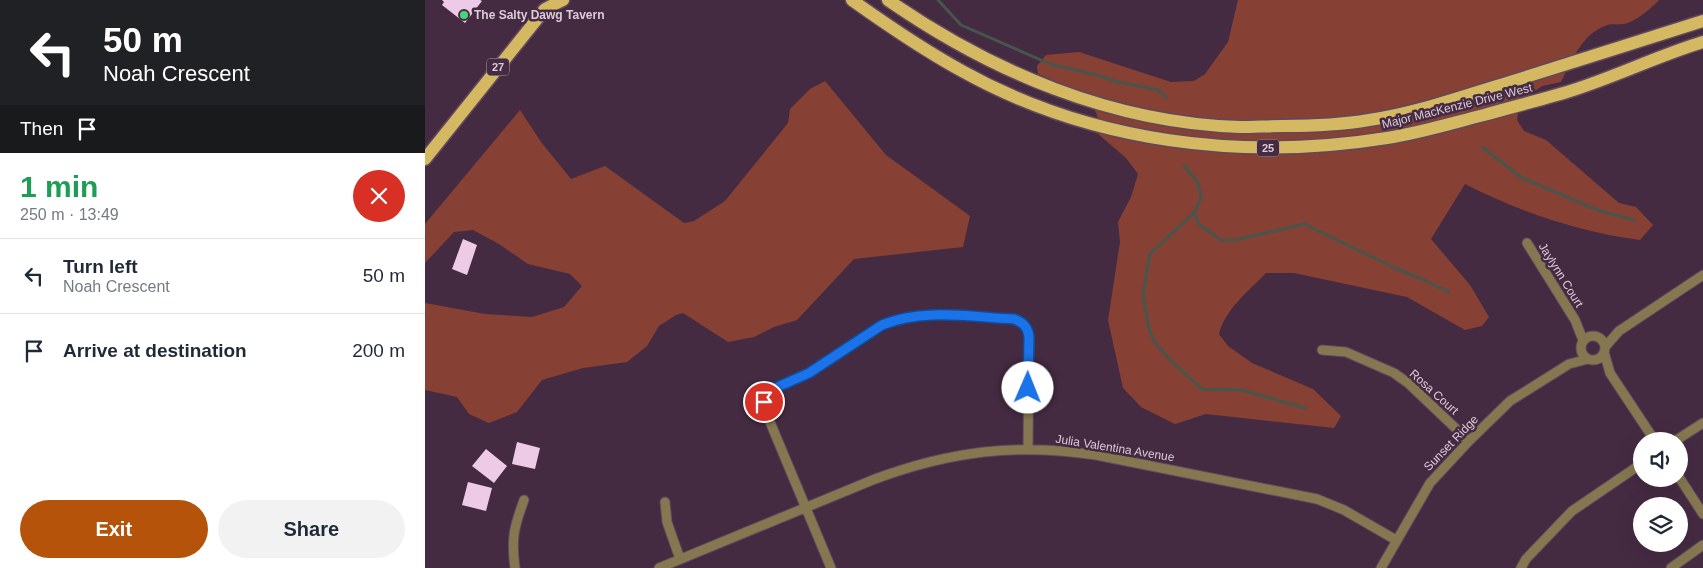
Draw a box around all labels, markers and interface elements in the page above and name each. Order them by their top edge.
place label: The Salty Dawg Tavern [474,8,604,22]
marker: The Salty Dawg Tavern [458,9,470,21]
icon: left [20,20,85,85]
text: 50 m [103,20,183,59]
road number: 27 [487,58,509,76]
text: Noah Crescent [103,61,250,86]
street label: Major MacKenzie Drive West [1380,80,1534,131]
icon: arrive [73,115,101,143]
text: Then [20,118,63,139]
road number: 25 [1257,140,1279,156]
text: 1 min [20,170,98,203]
button: close [353,170,405,222]
text: 250 m · 13:49 [20,206,119,223]
street label: Jaylynn Court [1536,240,1587,310]
text: Turn left [63,256,138,277]
icon: left [20,262,48,290]
text: 50 m [363,265,405,286]
text: Noah Crescent [63,278,170,295]
icon: arrive [20,337,48,365]
text: Arrive at destination [63,340,247,361]
text: 200 m [352,340,405,361]
position arrow [1001,361,1053,413]
street label: Rosa Court [1407,366,1462,418]
pin [743,381,785,423]
icon: arrive [750,388,778,416]
street label: Sunset Ridge [1421,412,1481,474]
street label: Julia Valentina Avenue [1054,432,1176,464]
map controls [1633,432,1688,552]
button: sound [1633,432,1688,487]
button: layers [1633,497,1688,552]
button: Exit [20,500,208,558]
button: Share [218,500,405,558]

